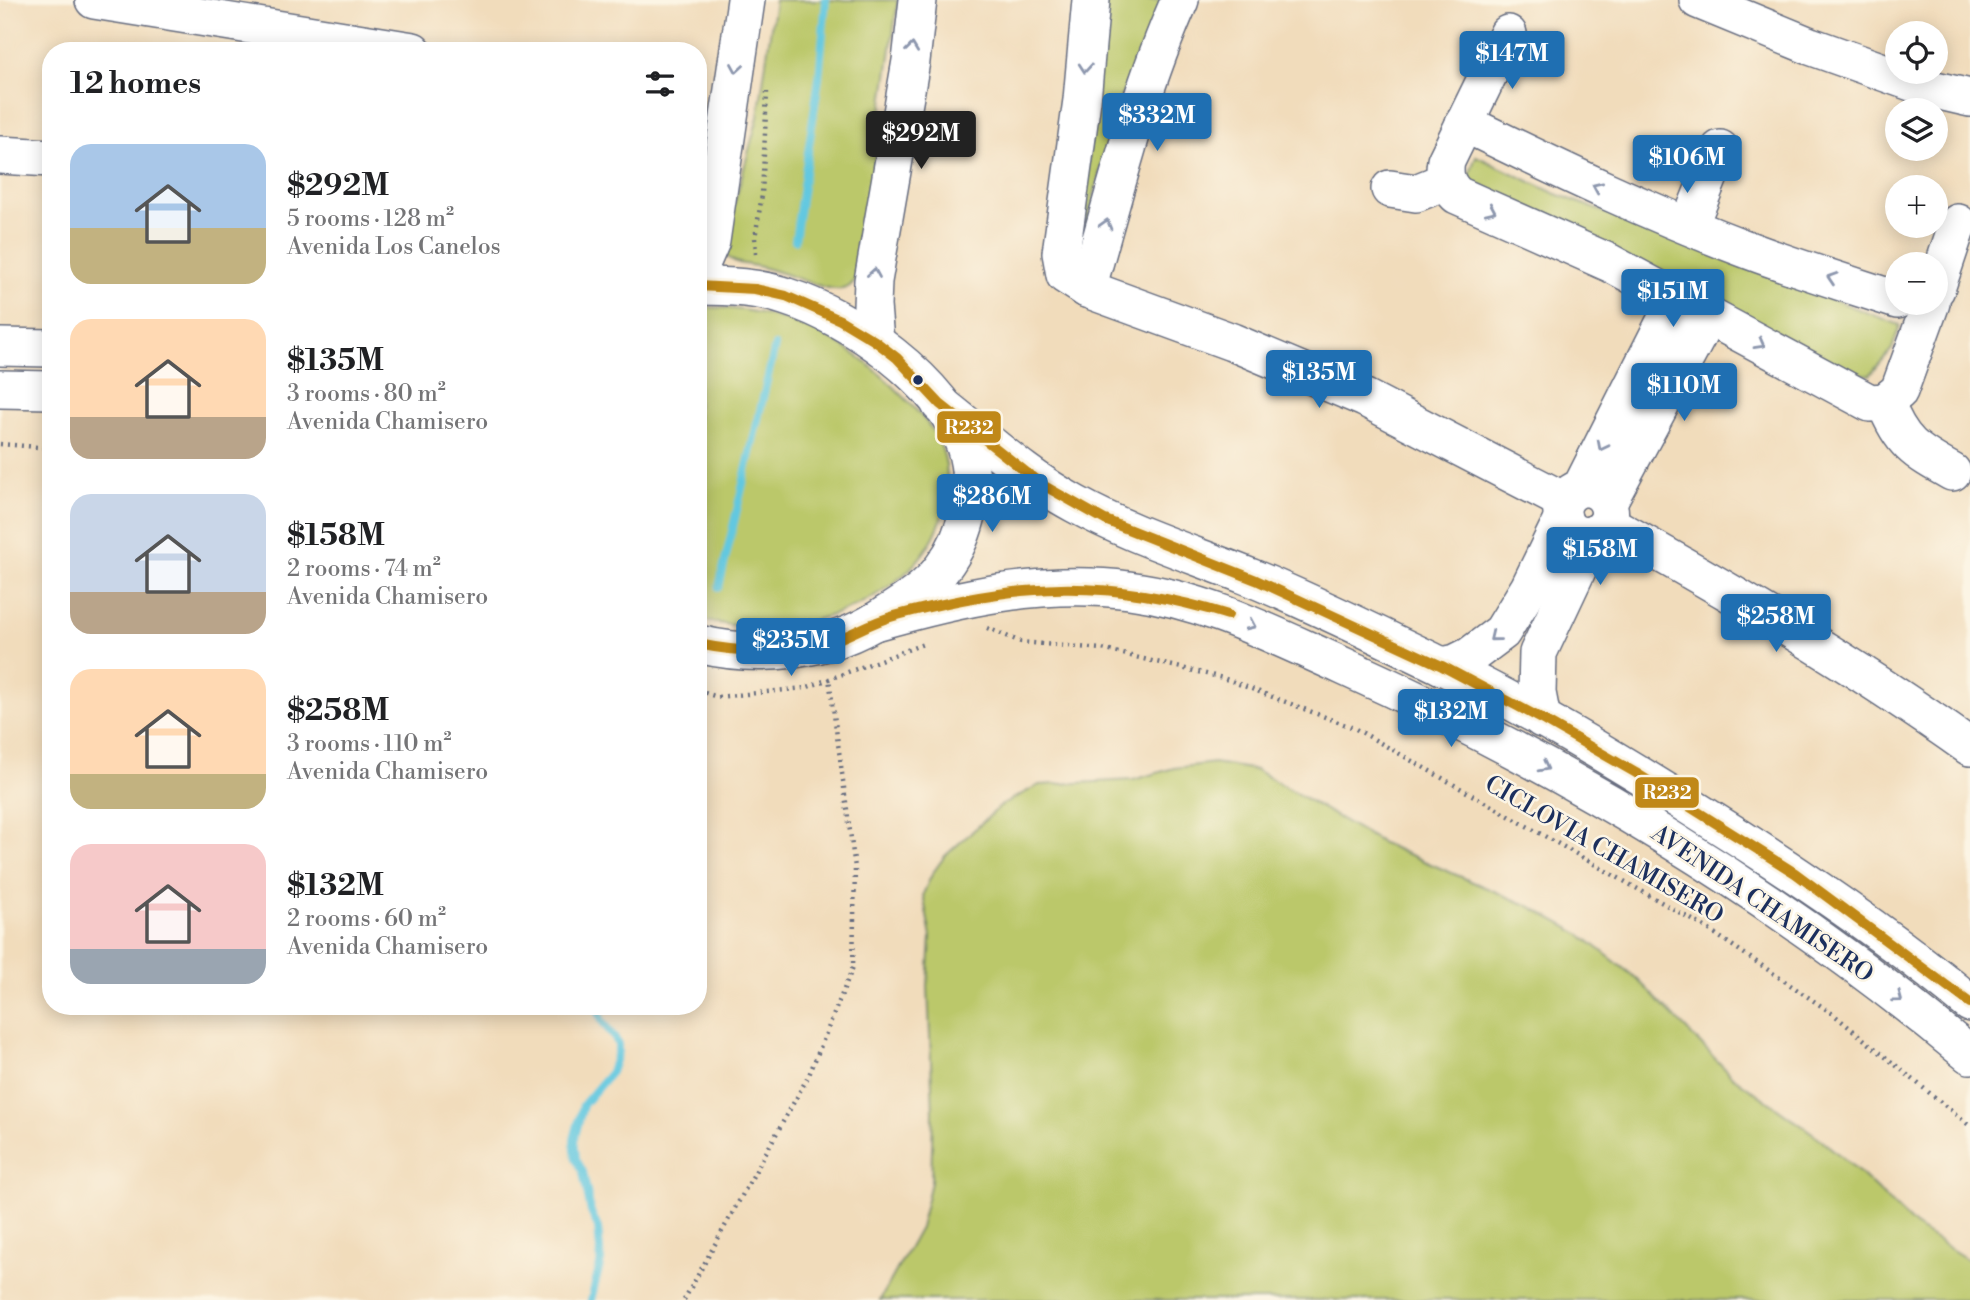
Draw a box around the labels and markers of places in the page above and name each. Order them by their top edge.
pin: $147M [1463,32,1561,91]
pin: $332M [1108,94,1206,153]
pin: $292M [872,111,970,171]
pin: $106M [1638,136,1736,195]
pin: $151M [1624,270,1722,329]
pin: $135M [1270,350,1368,410]
pin: $110M [1635,364,1733,423]
unlabelled marker [911,373,925,387]
pin: $286M [943,475,1041,534]
pin: $158M [1551,528,1649,587]
pin: $258M [1727,594,1825,654]
pin: $235M [742,618,840,678]
pin: $132M [1402,690,1500,749]

